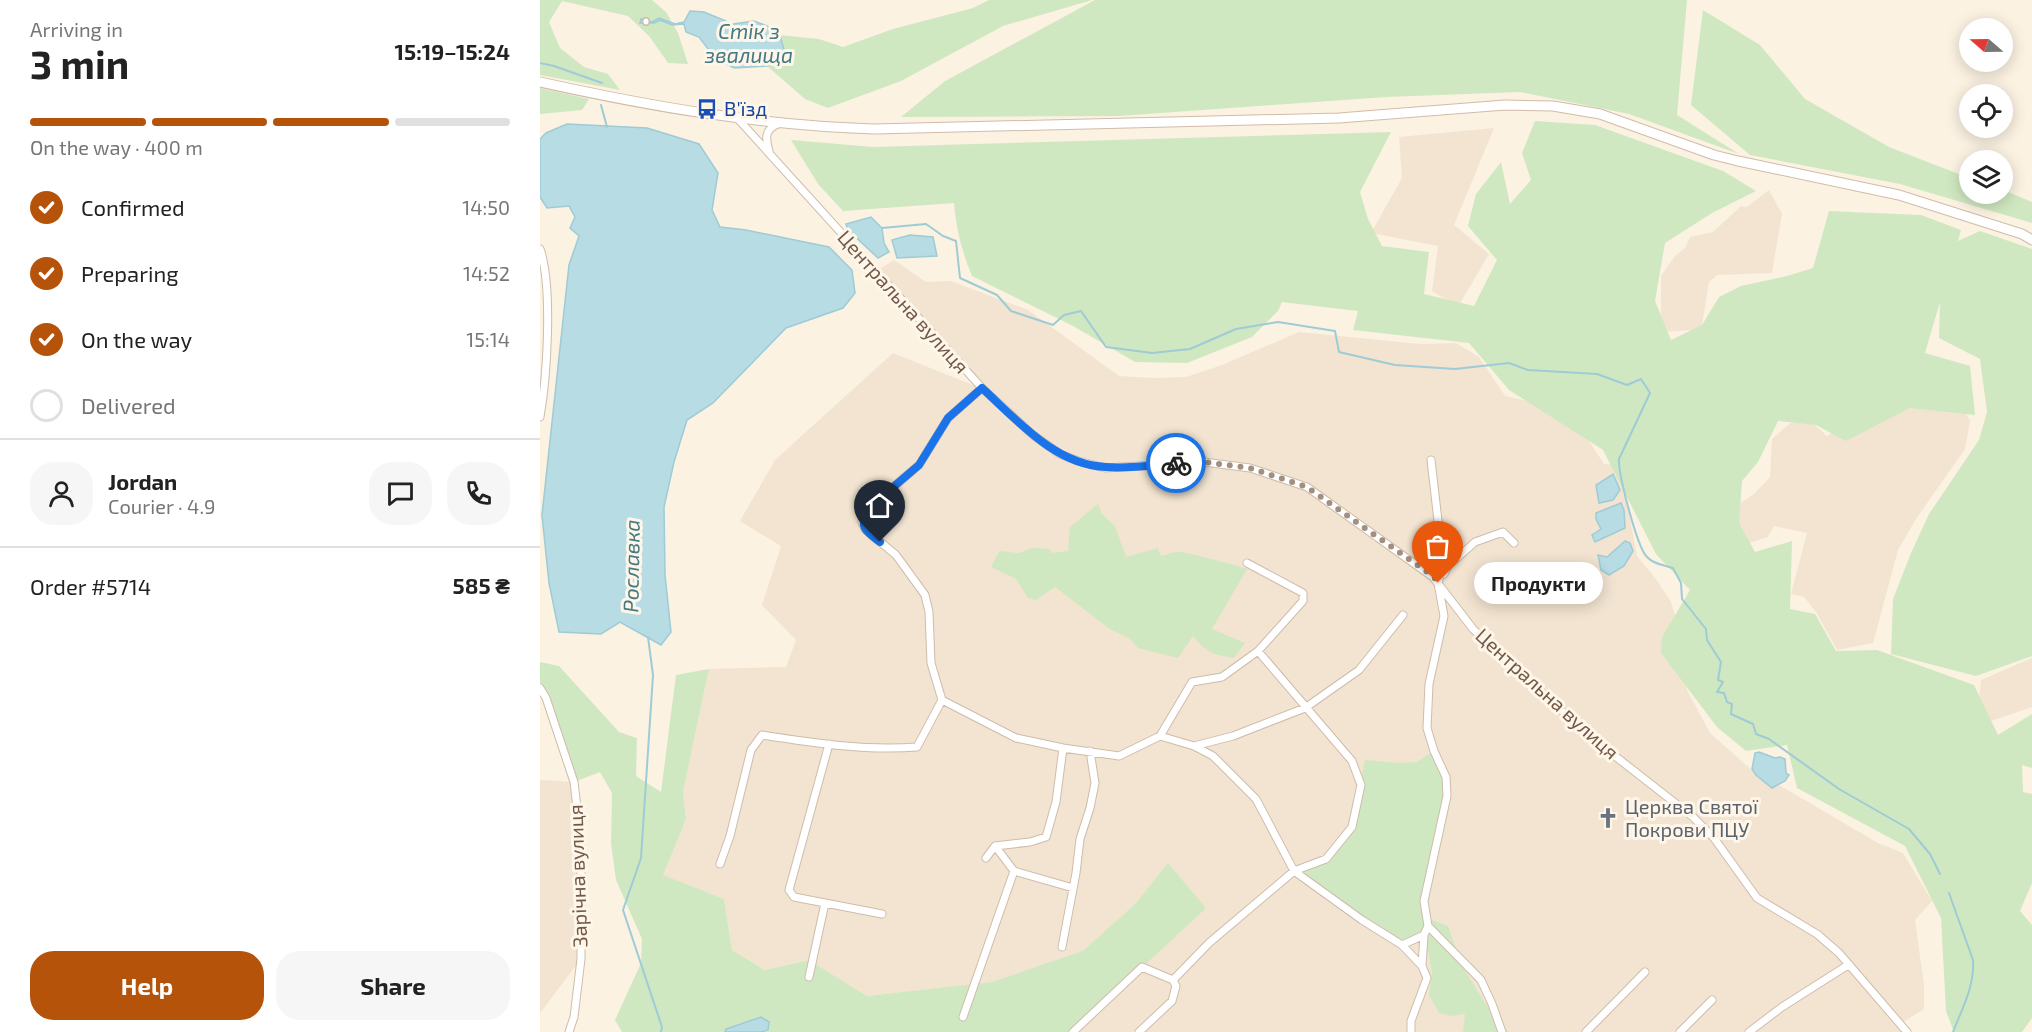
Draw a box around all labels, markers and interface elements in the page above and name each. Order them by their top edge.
text: Arriving in [30,17,123,41]
water label: Стік з звалища [704,18,793,67]
north arrow [1959,18,2013,72]
map controls [1959,18,2013,204]
text: 15:19–15:24 [394,38,510,64]
text: 3 min [30,40,129,87]
button: locate [1959,84,2013,138]
place label: В'їзд [724,96,767,120]
bus stop icon: В'їзд [695,97,719,121]
text: On the way · 400 m [30,135,203,159]
button: layers [1959,150,2013,204]
icon: check [30,191,63,224]
text: Confirmed [81,194,185,220]
text: 14:50 [462,195,510,219]
street label: Центральна вулиця [832,225,974,378]
icon: check [30,257,63,290]
text: Preparing [81,260,179,286]
text: 14:52 [463,261,510,285]
icon: check [30,323,63,356]
text: On the way [81,326,192,352]
text: 15:14 [466,327,510,351]
text: Delivered [81,392,176,418]
courier [1146,433,1206,493]
icon: bike [1160,447,1193,480]
button: person [30,462,93,525]
button: chat [369,462,432,525]
button: phone [447,462,510,525]
text: Jordan [108,468,177,494]
pin [854,480,905,542]
icon: home [863,489,896,522]
text: Courier · 4.9 [108,494,215,518]
water label: Рославка [617,519,644,613]
pin [1412,521,1463,583]
icon: bag [1421,530,1454,563]
callout: Продукти [1474,562,1603,604]
text: Продукти [1491,571,1586,595]
text: 585 ₴ [453,572,510,598]
text: Order #5714 [30,573,151,599]
street label: Центральна вулиця [1471,623,1624,765]
place label: Церква Святої Покрови ПЦУ [1625,794,1759,841]
street label: Зарічна вулиця [563,804,592,948]
church icon: Церква Святої Покрови ПЦУ [1596,806,1620,830]
button: Help [30,951,264,1020]
button: Share [276,951,510,1020]

